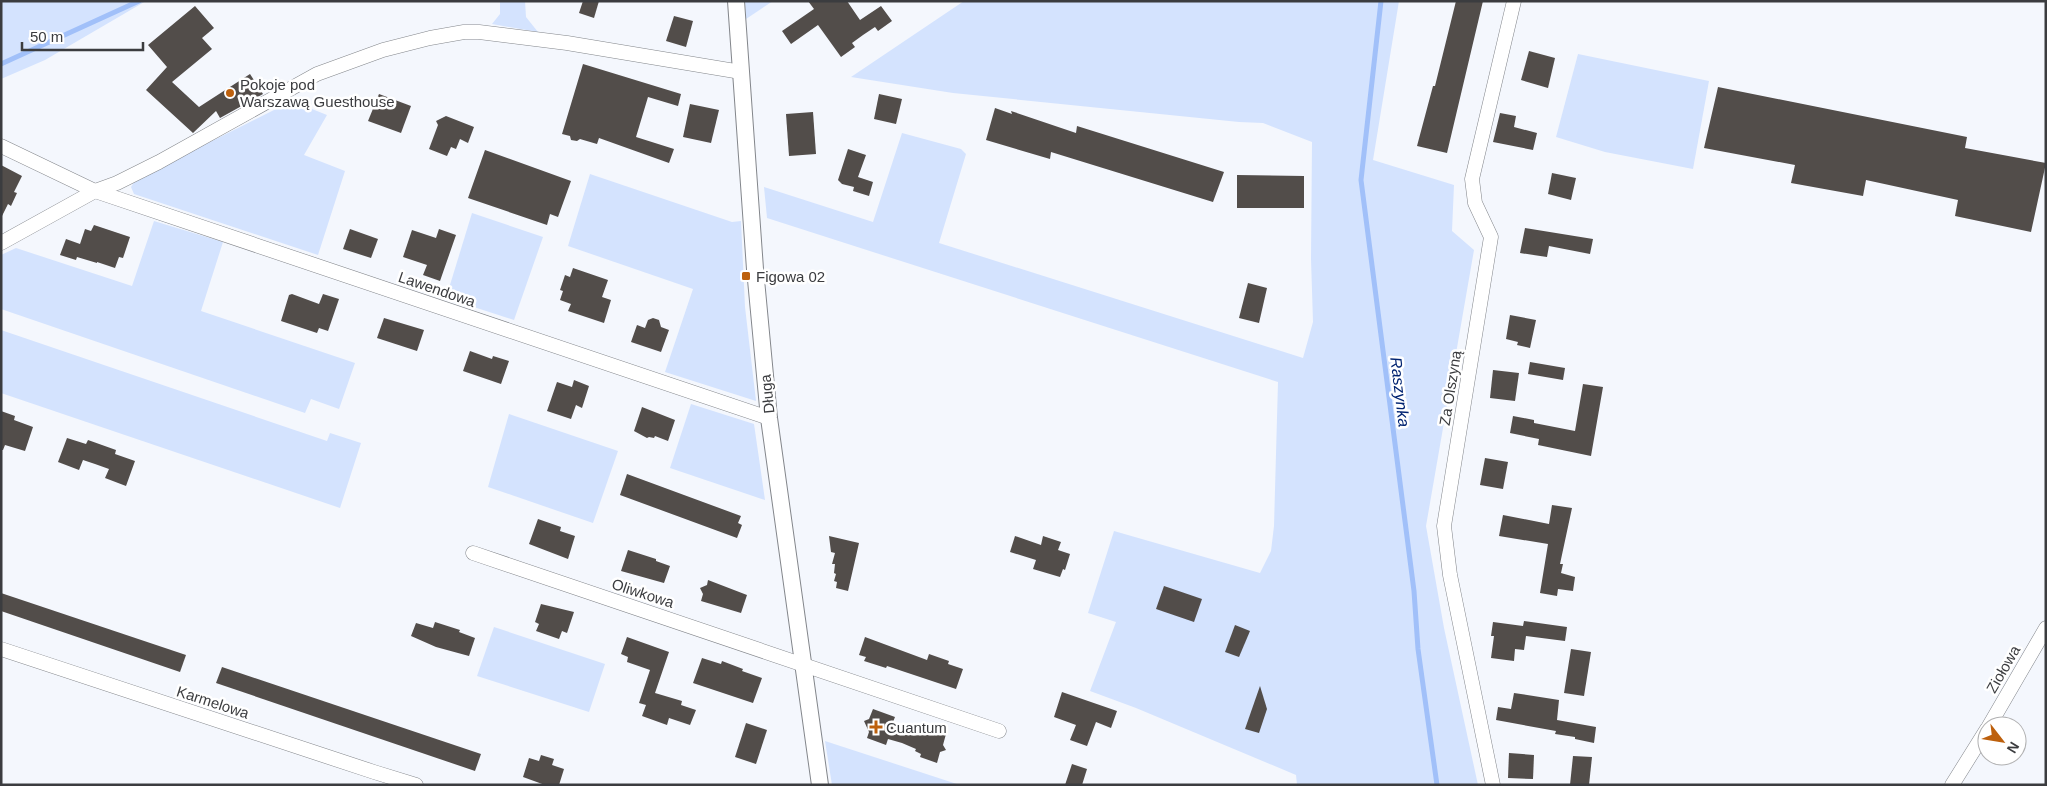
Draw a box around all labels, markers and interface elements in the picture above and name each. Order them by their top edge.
scale bar [22,20,144,52]
text: 50 m [30,28,63,45]
place label: Pokoje pod Warszawą Guesthouse [240,76,395,110]
marker: Pokoje pod Warszawą Guesthouse [224,87,236,99]
street label: Lawendowa [396,268,478,310]
place label: Figowa 02 [756,268,825,285]
marker: Figowa 02 [740,270,752,282]
street label: Za Olszyną [1436,349,1464,427]
water label: Raszynka [1387,356,1413,428]
street label: Długa [756,373,778,414]
street label: Oliwkowa [610,575,677,611]
street label: Ziołowa [1983,642,2024,696]
street label: Karmelowa [175,682,252,722]
north arrow [1977,716,2027,766]
place label: Cuantum [886,719,947,736]
marker: Cuantum [870,721,882,733]
text: N [2004,739,2023,756]

